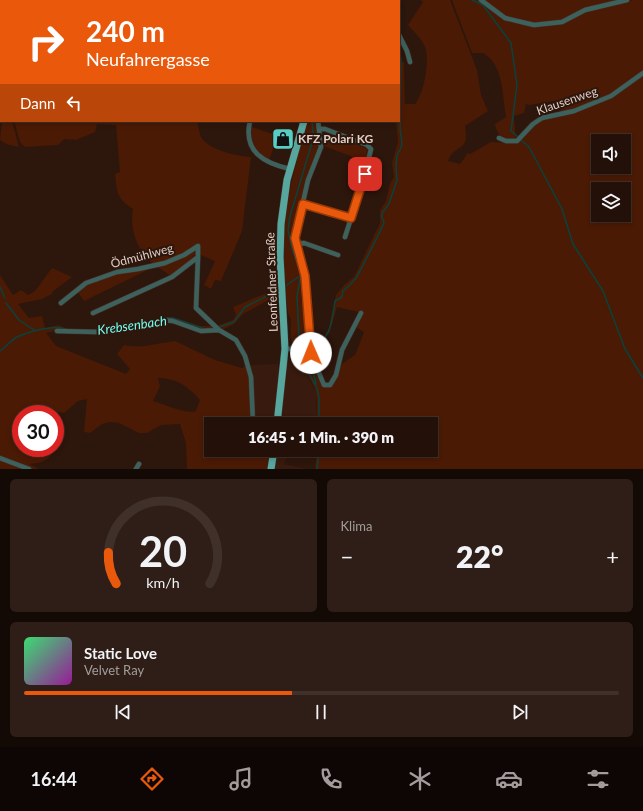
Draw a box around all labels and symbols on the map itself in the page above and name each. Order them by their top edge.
street label: Klausenweg [534,83,599,118]
shop icon: KFZ Polari KG [270,126,296,152]
place label: KFZ Polari KG [298,131,374,146]
pin [348,157,382,191]
street label: Leonfeldner Straße [262,232,281,332]
street label: Ödmühlweg [109,240,175,271]
water label: Krebsenbach [96,312,168,338]
position arrow [290,332,332,374]
speed limit sign: 30 [12,405,64,457]

